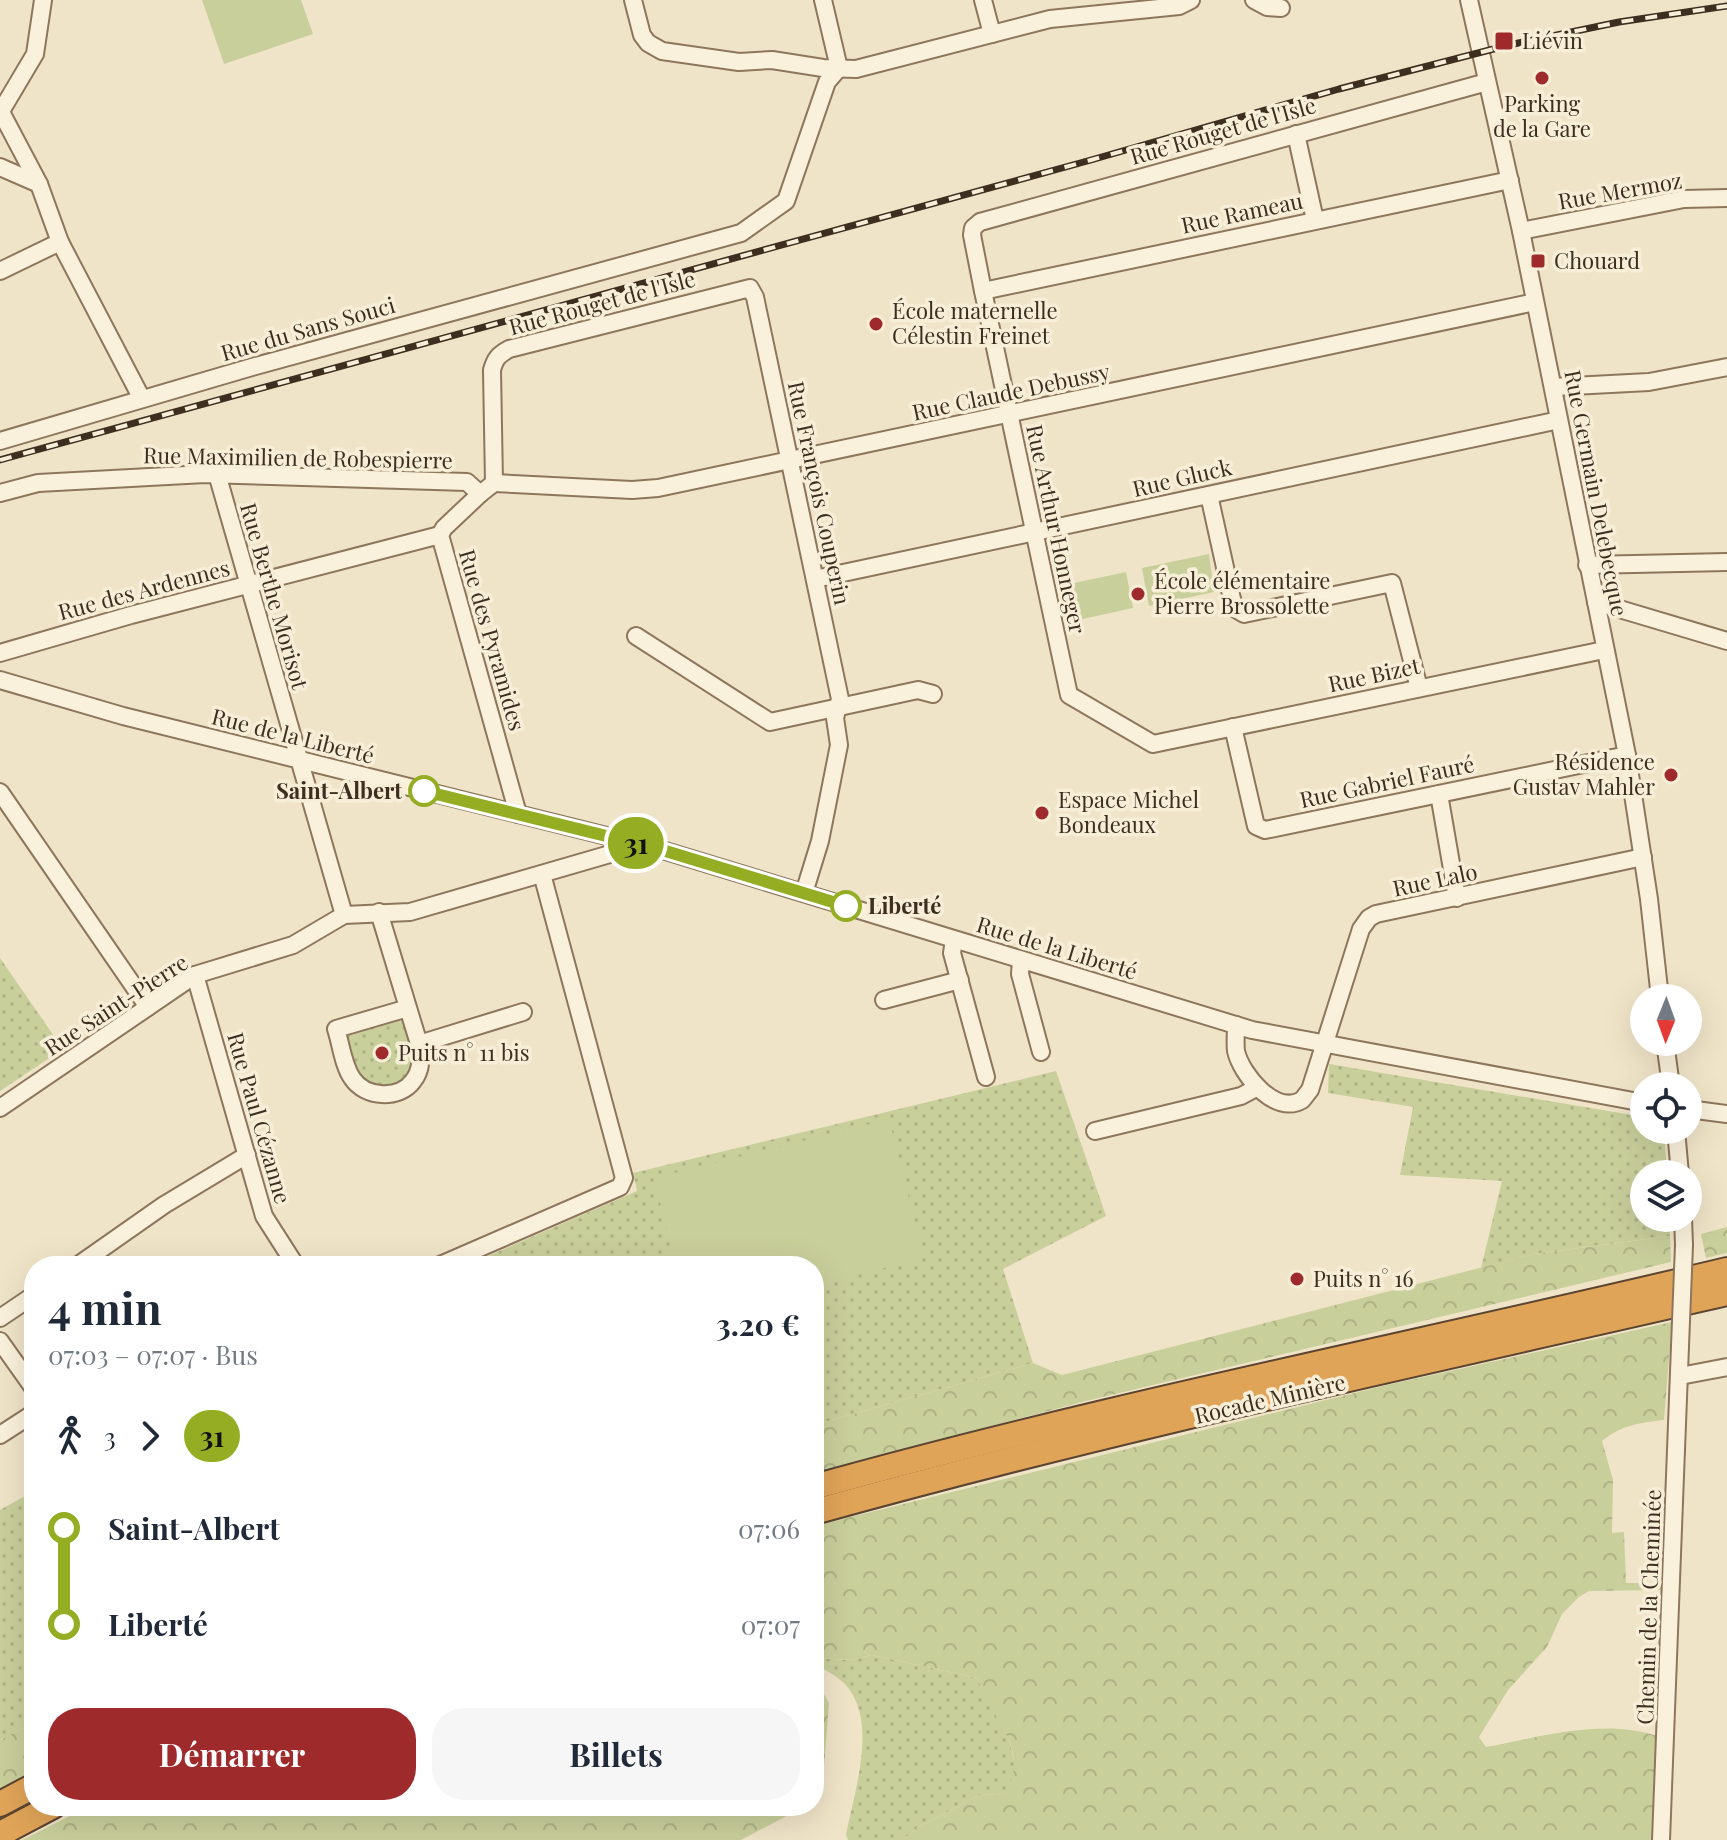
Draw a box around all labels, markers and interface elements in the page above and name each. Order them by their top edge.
place label: Liévin [1522,25,1583,55]
marker: Liévin [1493,30,1515,52]
marker: Parking de la Gare [1533,69,1551,87]
place label: Parking de la Gare [1493,88,1591,143]
street label: Rue Rouget de l'Isle [1126,89,1319,171]
street label: Rue Mermoz [1555,164,1684,216]
street label: Rue Rameau [1178,184,1305,240]
place label: Chouard [1554,245,1640,275]
marker: Chouard [1529,252,1547,270]
street label: Rue Rouget de l'Isle [505,263,698,341]
street label: Rue du Sans Souci [217,289,398,367]
place label: École maternelle Célestin Freinet [892,295,1058,350]
marker: École maternelle Célestin Freinet [867,315,885,333]
street label: Rue Claude Debussy [909,355,1112,427]
street label: Rue Germain Delebecque [1558,367,1636,619]
street label: Rue François Couperin [782,378,858,607]
street label: Rue Arthur Honneger [1020,422,1094,636]
street label: Rue Maximilien de Robespierre [143,439,453,475]
street label: Rue Gluck [1129,451,1234,503]
street label: Rue Berthe Morisot [234,499,316,693]
street label: Rue des Pyramides [453,546,533,734]
street label: Rue des Ardennes [55,552,233,626]
place label: École élémentaire Pierre Brossolette [1154,565,1330,620]
marker: École élémentaire Pierre Brossolette [1129,585,1147,603]
street label: Rue Bizet [1325,649,1424,698]
street label: Rue de la Liberté [209,700,378,770]
place label: Résidence Gustav Mahler [1513,746,1655,801]
street label: Rue Gabriel Fauré [1297,748,1477,814]
marker: Résidence Gustav Mahler [1662,766,1680,784]
place label: Saint-Albert [276,775,402,805]
marker: Saint-Albert [409,776,439,806]
place label: Espace Michel Bondeaux [1058,784,1199,839]
marker: Espace Michel Bondeaux [1033,804,1051,822]
line badge: 31 [600,817,672,869]
text: 31 [624,824,648,861]
street label: Rue Lalo [1390,855,1480,903]
place label: Liberté [868,890,941,920]
marker: Liberté [831,891,861,921]
street label: Rue de la Liberté [973,908,1141,986]
street label: Rue Saint-Pierre [38,946,193,1062]
north arrow [1630,984,1702,1056]
map controls [1630,984,1702,1232]
street label: Rue Paul Cézanne [221,1029,299,1207]
place label: Puits n° 11 bis [398,1037,530,1067]
marker: Puits n° 11 bis [373,1044,391,1062]
button: locate [1630,1072,1702,1144]
button: layers [1630,1160,1702,1232]
place label: Puits n° 16 [1313,1263,1414,1293]
marker: Puits n° 16 [1288,1270,1306,1288]
text: 4 min [48,1277,162,1336]
text: 3.20 € [716,1304,800,1344]
text: 07:03 – 07:07 · Bus [48,1337,258,1372]
street label: Rocade Minière [1191,1366,1348,1430]
icon: walk [48,1414,92,1458]
icon: forward [128,1414,172,1458]
text: 31 [200,1417,224,1454]
text: 3 [104,1419,116,1454]
street label: Chemin de la Cheminée [1629,1489,1667,1725]
text: Saint-Albert [108,1508,280,1548]
text: 07:06 [738,1511,800,1546]
text: Liberté [108,1604,208,1644]
text: 07:07 [741,1607,800,1642]
button: Démarrer [48,1708,416,1800]
button: Billets [432,1708,800,1800]

